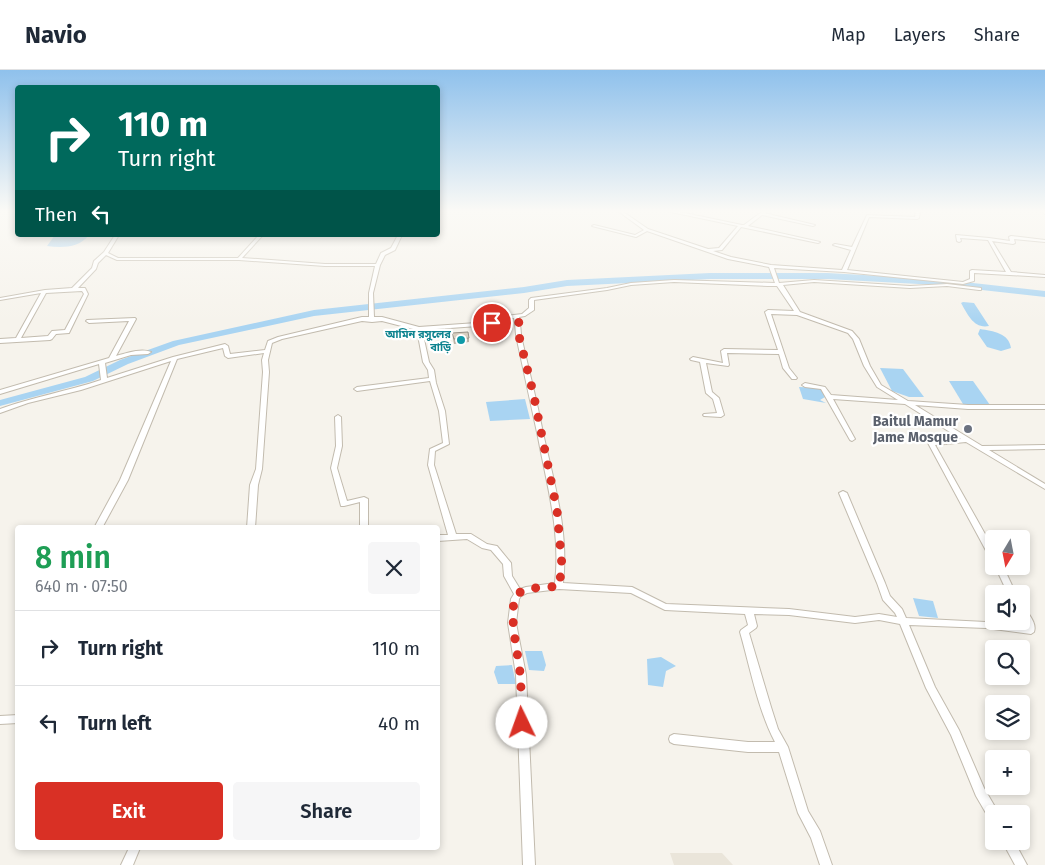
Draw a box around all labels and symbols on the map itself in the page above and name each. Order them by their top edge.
pin [471,302,513,344]
place label: আমিন রসুলের বাড়ি [384,328,452,354]
marker: আমিন রসুলের বাড়ি [455,334,467,346]
place label: Baitul Mamur Jame Mosque [872,413,958,446]
marker: Baitul Mamur Jame Mosque [962,423,974,435]
north arrow [985,530,1030,575]
position arrow [495,696,547,748]

